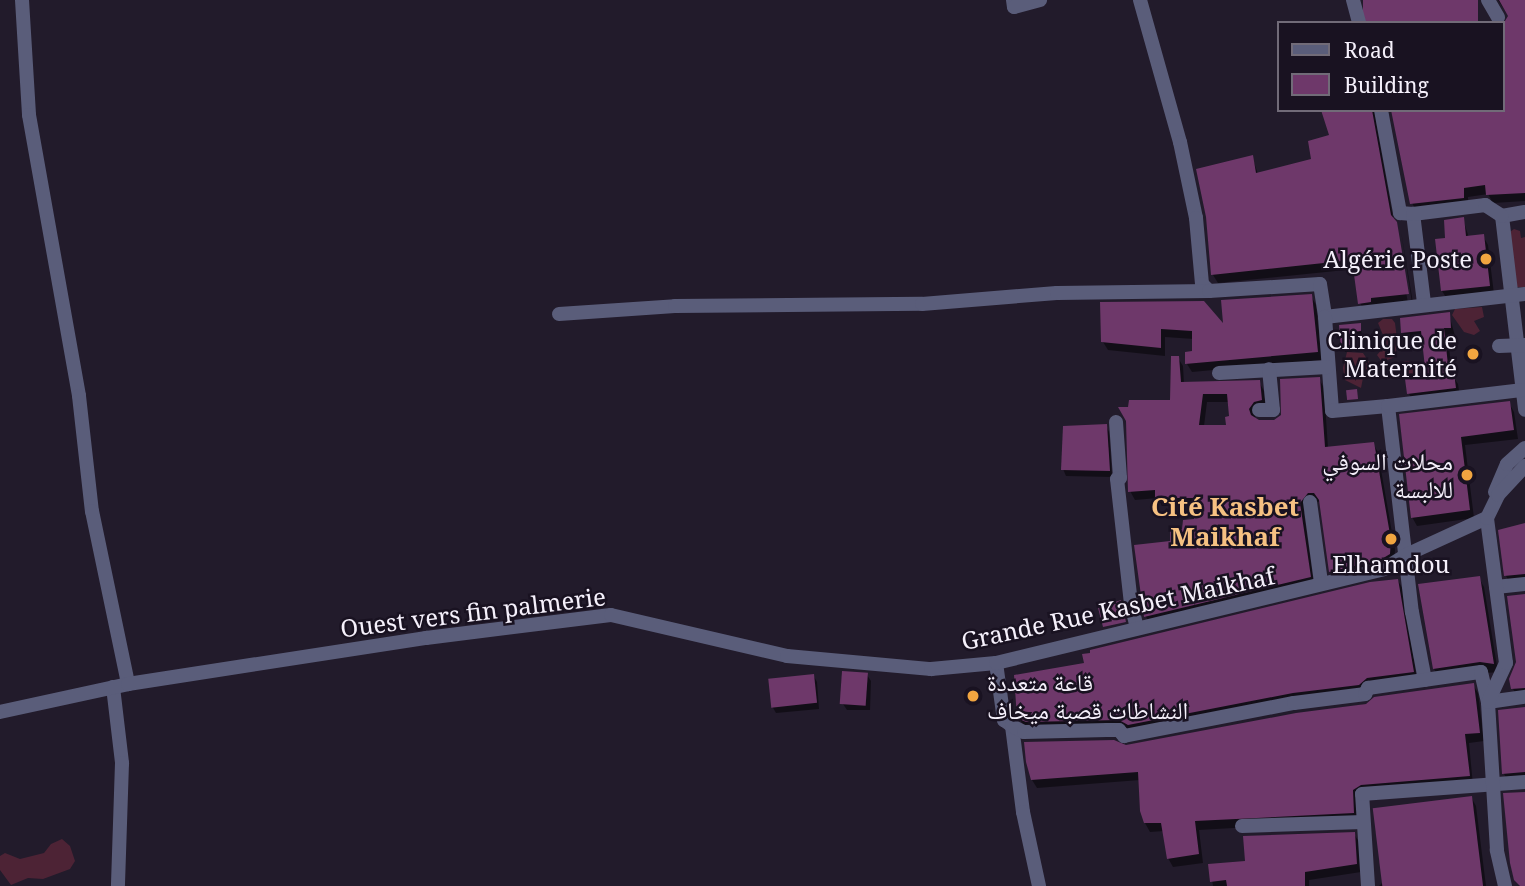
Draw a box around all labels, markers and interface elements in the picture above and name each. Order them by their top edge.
legend [1276,21,1504,112]
text: Road [1344,36,1395,64]
text: Building [1344,71,1429,99]
place label: Algérie Poste [1323,245,1472,273]
marker: Algérie Poste [1478,251,1494,267]
place label: Clinique de Maternité [1327,326,1457,382]
marker: Clinique de Maternité [1463,344,1483,364]
place label: محلات السوفي للالبسة [1322,447,1453,503]
marker: محلات السوفي للالبسة [1459,467,1475,483]
district label: Cité Kasbet Maikhaf [1151,491,1299,552]
marker: Elhamdou [1383,531,1399,547]
place label: Elhamdou [1332,550,1450,578]
street label: Grande Rue Kasbet Maikhaf [959,561,1277,655]
street label: Ouest vers fin palmerie [339,581,607,643]
place label: قاعة متعددة النشاطات قصبة ميخاف [987,668,1188,724]
marker: قاعة متعددة النشاطات قصبة ميخاف [965,688,981,704]

